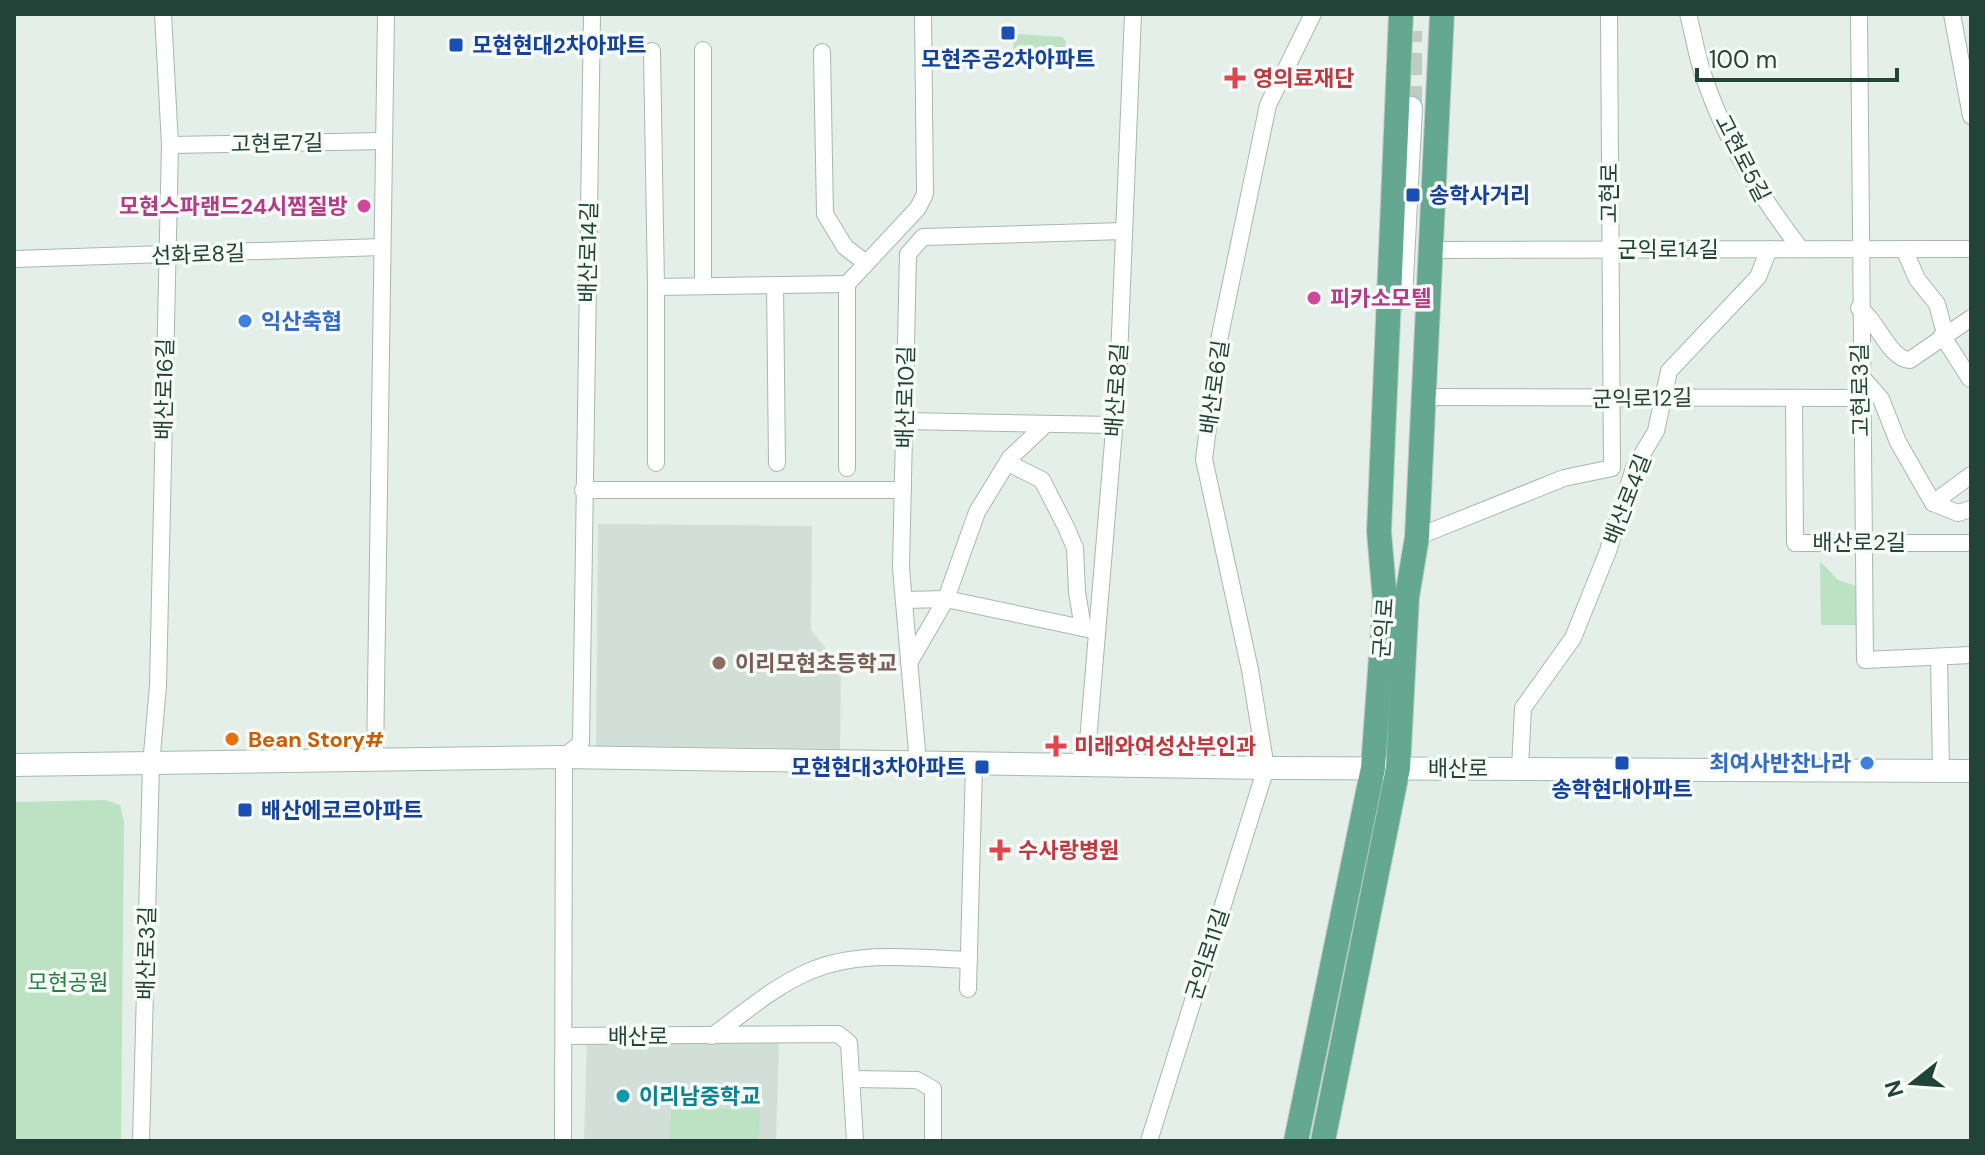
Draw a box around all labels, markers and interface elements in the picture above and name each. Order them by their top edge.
marker: 모현주공2차아파트 [999,24,1017,42]
place label: 모현현대2차아파트 [472,31,647,60]
scale bar [1697,32,1897,82]
marker: 모현현대2차아파트 [447,36,465,54]
text: 100 m [1709,44,1777,75]
place label: 모현주공2차아파트 [921,45,1095,74]
place label: 영의료재단 [1253,64,1354,93]
marker: 영의료재단 [1224,67,1246,89]
street label: 고현로5길 [1708,110,1777,207]
street label: 고현로7길 [230,128,324,159]
street label: 고현로 [1595,163,1624,223]
place label: 송학사거리 [1429,181,1530,210]
marker: 송학사거리 [1404,186,1422,204]
place label: 모현스파랜드24시찜질방 [119,192,348,221]
marker: 모현스파랜드24시찜질방 [355,197,373,215]
street label: 배산로14길 [573,201,604,303]
street label: 군익로14길 [1617,235,1719,264]
street label: 선화로8길 [150,238,246,271]
place label: 피카소모텔 [1330,284,1431,313]
marker: 피카소모텔 [1305,289,1323,307]
place label: 익산축협 [261,307,342,336]
marker: 익산축협 [236,312,254,330]
street label: 배산로16길 [149,338,180,440]
street label: 배산로6길 [1194,338,1235,436]
street label: 배산로8길 [1099,342,1134,438]
street label: 고현로3길 [1845,343,1876,437]
street label: 배산로10길 [890,345,921,449]
street label: 군익로12길 [1592,383,1693,414]
street label: 배산로4길 [1597,450,1658,548]
street label: 배산로2길 [1812,528,1906,557]
street label: 군익로 [1367,597,1400,659]
place label: 이리모현초등학교 [735,649,897,678]
marker: 이리모현초등학교 [710,654,728,672]
place label: Bean Story# [248,725,384,754]
marker: Bean Story# [223,730,241,748]
place label: 미래와여성산부인과 [1074,732,1256,761]
marker: 미래와여성산부인과 [1045,735,1067,757]
place label: 최여사반찬나라 [1709,749,1851,778]
place label: 모현현대3차아파트 [791,753,966,782]
street label: 배산로 [1428,754,1488,783]
marker: 송학현대아파트 [1613,754,1631,772]
marker: 최여사반찬나라 [1858,754,1876,772]
marker: 모현현대3차아파트 [973,758,991,776]
place label: 송학현대아파트 [1551,775,1693,804]
place label: 배산에코르아파트 [261,796,423,825]
marker: 배산에코르아파트 [236,801,254,819]
place label: 수사랑병원 [1018,836,1119,865]
marker: 수사랑병원 [989,839,1011,861]
street label: 군익로11길 [1179,905,1236,1004]
street label: 배산로3길 [131,906,162,1000]
park label: 모현공원 [28,968,108,997]
street label: 배산로 [608,1022,668,1051]
north arrow [1873,1043,1953,1123]
text: N [1878,1077,1911,1101]
place label: 이리남중학교 [639,1082,760,1111]
marker: 이리남중학교 [614,1087,632,1105]

